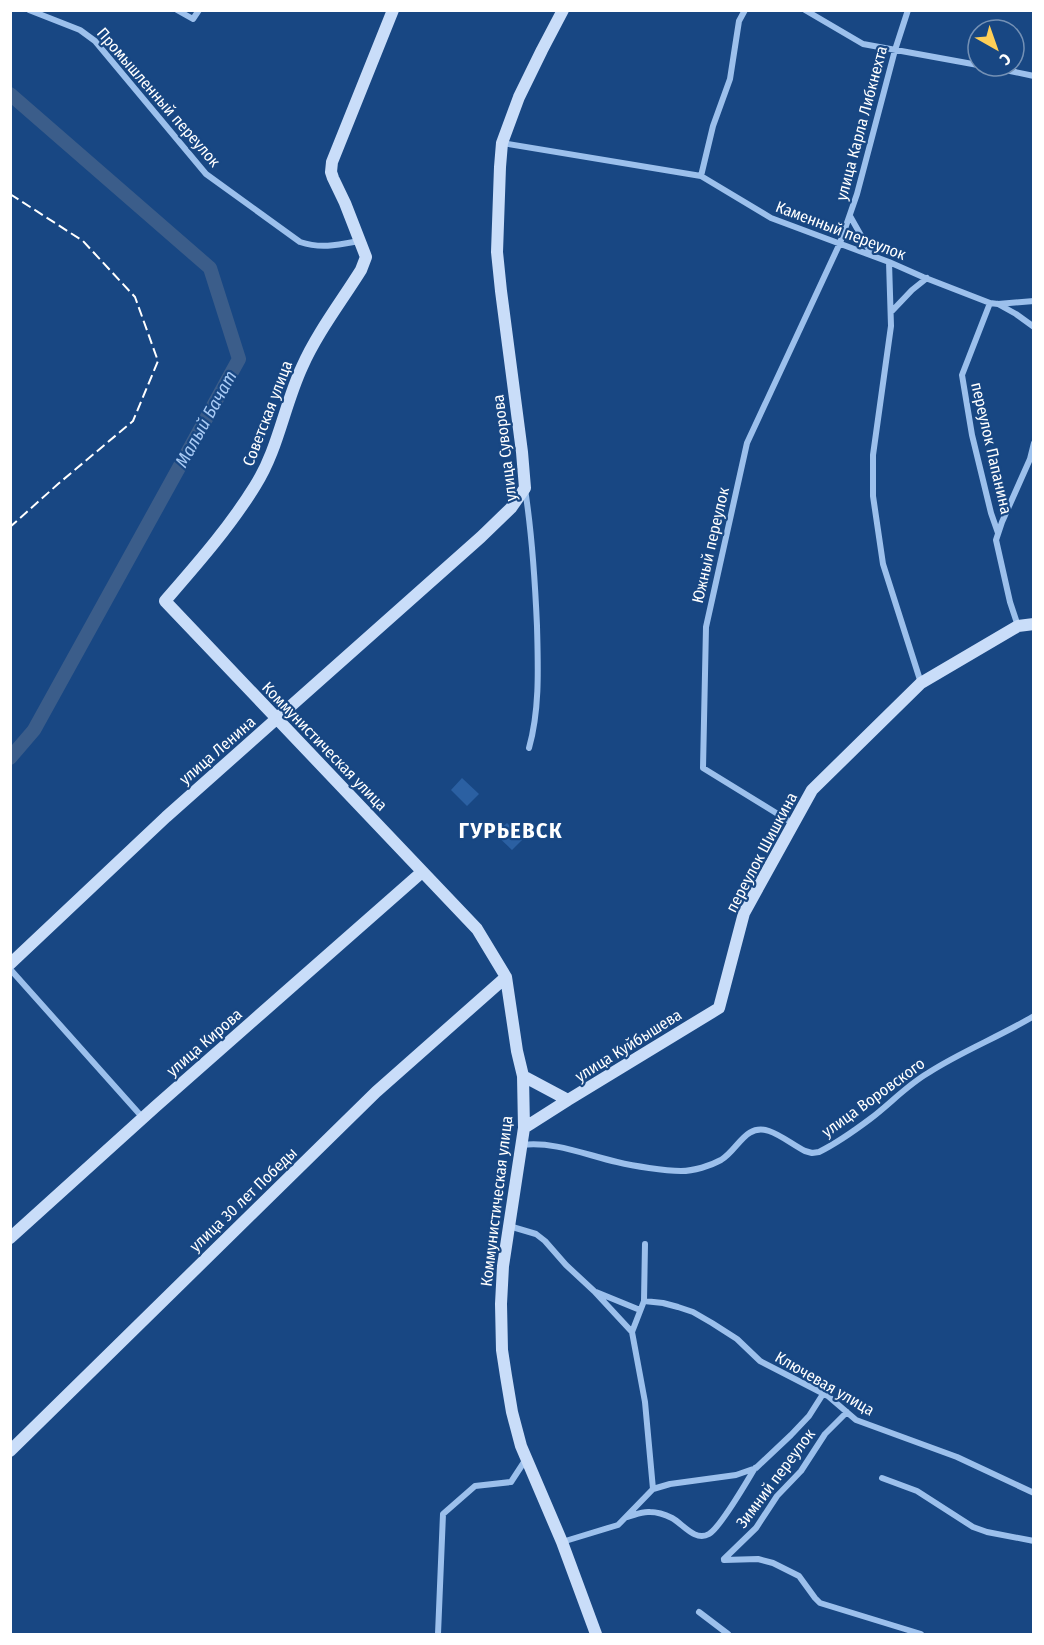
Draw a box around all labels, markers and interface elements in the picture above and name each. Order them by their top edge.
north arrow [966,18,1026,78]
street label: Промышленный переулок [93,24,225,171]
street label: улица Карла Либкнехта [832,44,891,202]
text: С [996,49,1015,69]
street label: Каменный переулок [773,197,909,264]
street label: Советская улица [239,358,296,469]
water label: Малый Бачат [170,367,242,471]
street label: переулок Папанина [967,380,1016,516]
street label: улица Суворова [489,393,520,502]
street label: Южный переулок [688,485,733,605]
street label: Коммунистическая улица [258,678,391,815]
street label: улица Ленина [175,712,259,789]
street label: переулок Шишкина [722,789,801,916]
district label: ГУРЬЕВСК [459,817,563,844]
street label: улица Кирова [163,1004,246,1080]
street label: улица Куйбышева [572,1005,685,1086]
street label: улица Воровского [818,1054,929,1141]
street label: Коммунистическая улица [477,1114,516,1288]
street label: улица 30 лет Победы [186,1143,301,1256]
street label: Ключевая улица [772,1347,878,1420]
street label: Зимний переулок [732,1425,819,1532]

